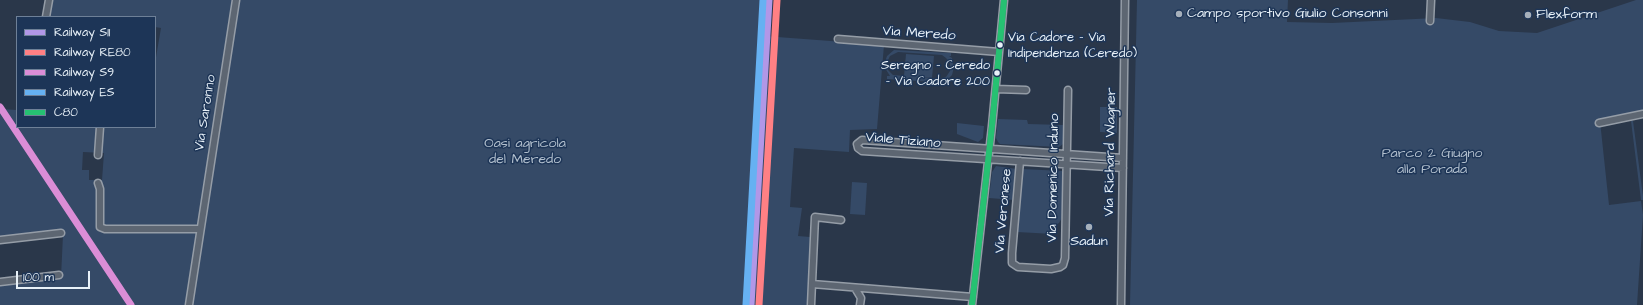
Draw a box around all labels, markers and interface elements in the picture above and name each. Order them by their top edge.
place label: Campo sportivo Giulio Consonni [1187,6,1388,22]
place label: Flexform [1536,7,1597,23]
marker: Campo sportivo Giulio Consonni [1174,9,1184,19]
marker: Flexform [1523,10,1533,20]
legend [16,16,156,128]
street label: Via Meredo [882,23,956,45]
text: Railway S11 [54,24,110,41]
place label: Via Cadore - Via Indipendenza (Ceredo) [1008,30,1137,61]
marker: Via Cadore - Via Indipendenza (Ceredo) [995,40,1005,50]
text: Railway RE80 [54,44,131,61]
place label: Seregno - Ceredo - Via Cadore 200 [881,58,990,89]
text: Railway S9 [54,64,114,81]
marker: Seregno - Ceredo - Via Cadore 200 [992,68,1002,78]
street label: Via Saronno [192,74,220,152]
text: Railway ES [54,84,114,101]
street label: Via Richard Wagner [1101,87,1121,217]
text: C80 [54,104,78,121]
street label: Via Domenico Induno [1044,113,1064,243]
street label: Viale Tiziano [865,129,941,153]
park label: Oasi agricola del Meredo [484,136,566,168]
park label: Parco 2 Giugno alla Porada [1382,146,1482,178]
street label: Via Veronese [992,168,1016,254]
marker: Sadun [1084,222,1094,232]
place label: Sadun [1070,234,1108,250]
scale bar [18,263,92,289]
text: 100 m [23,269,54,286]

